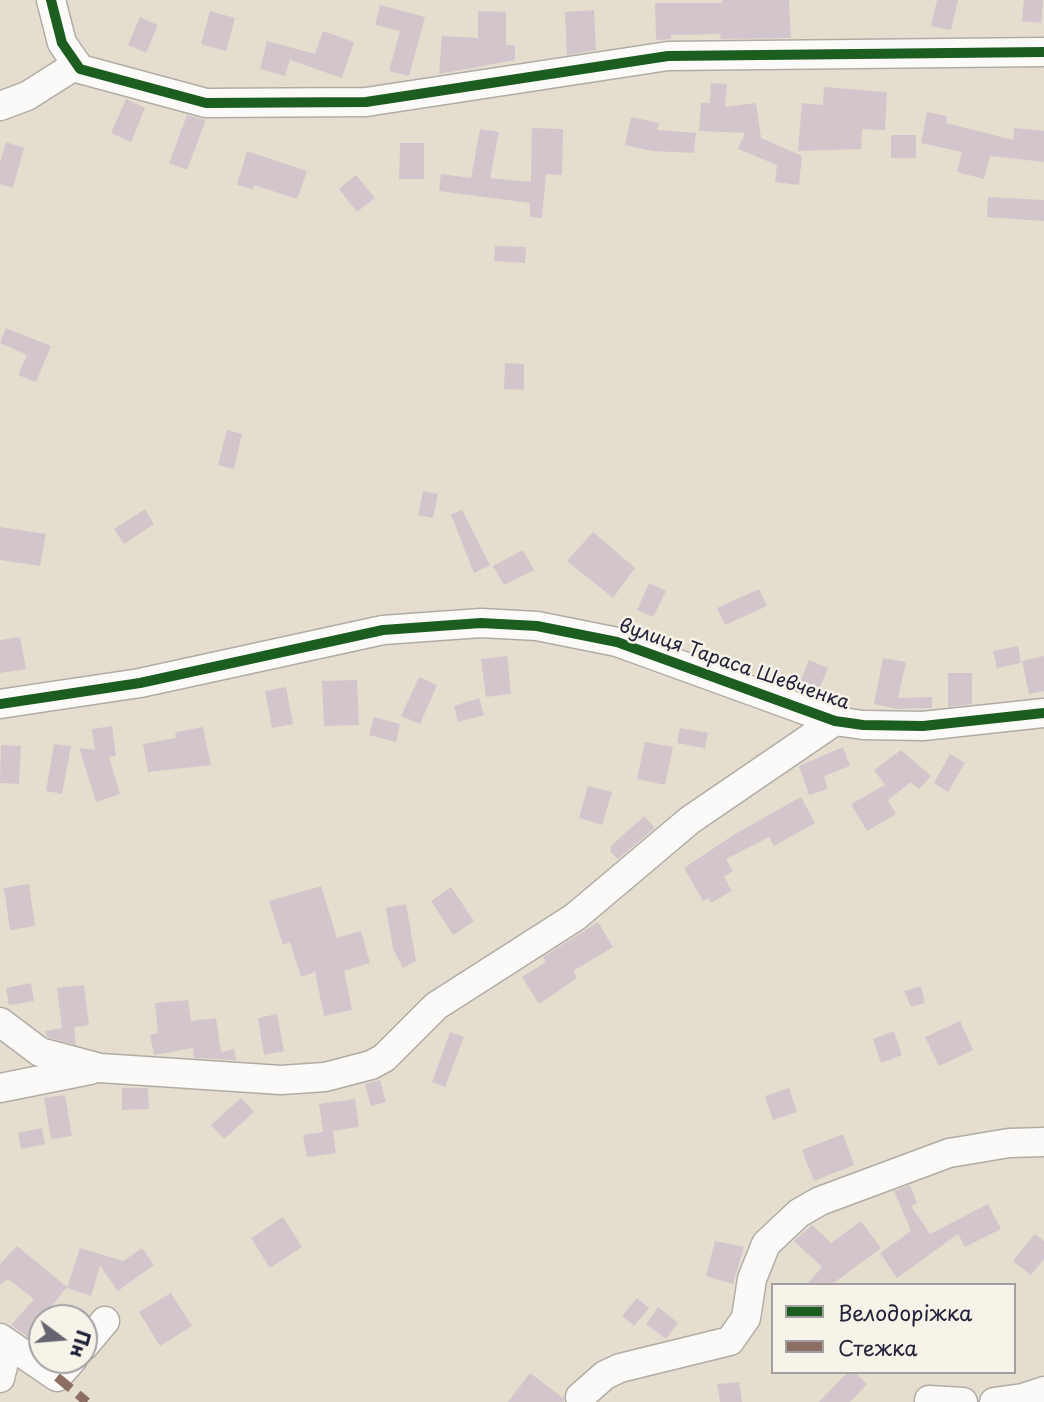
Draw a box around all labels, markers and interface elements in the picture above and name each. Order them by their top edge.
street label: вулиця Тараса Шевченка [616,615,852,715]
legend [771,1283,1016,1374]
text: Велодоріжка [838,1296,972,1328]
north arrow [28,1304,98,1374]
text: Пн [64,1327,99,1361]
text: Стежка [838,1331,918,1363]

